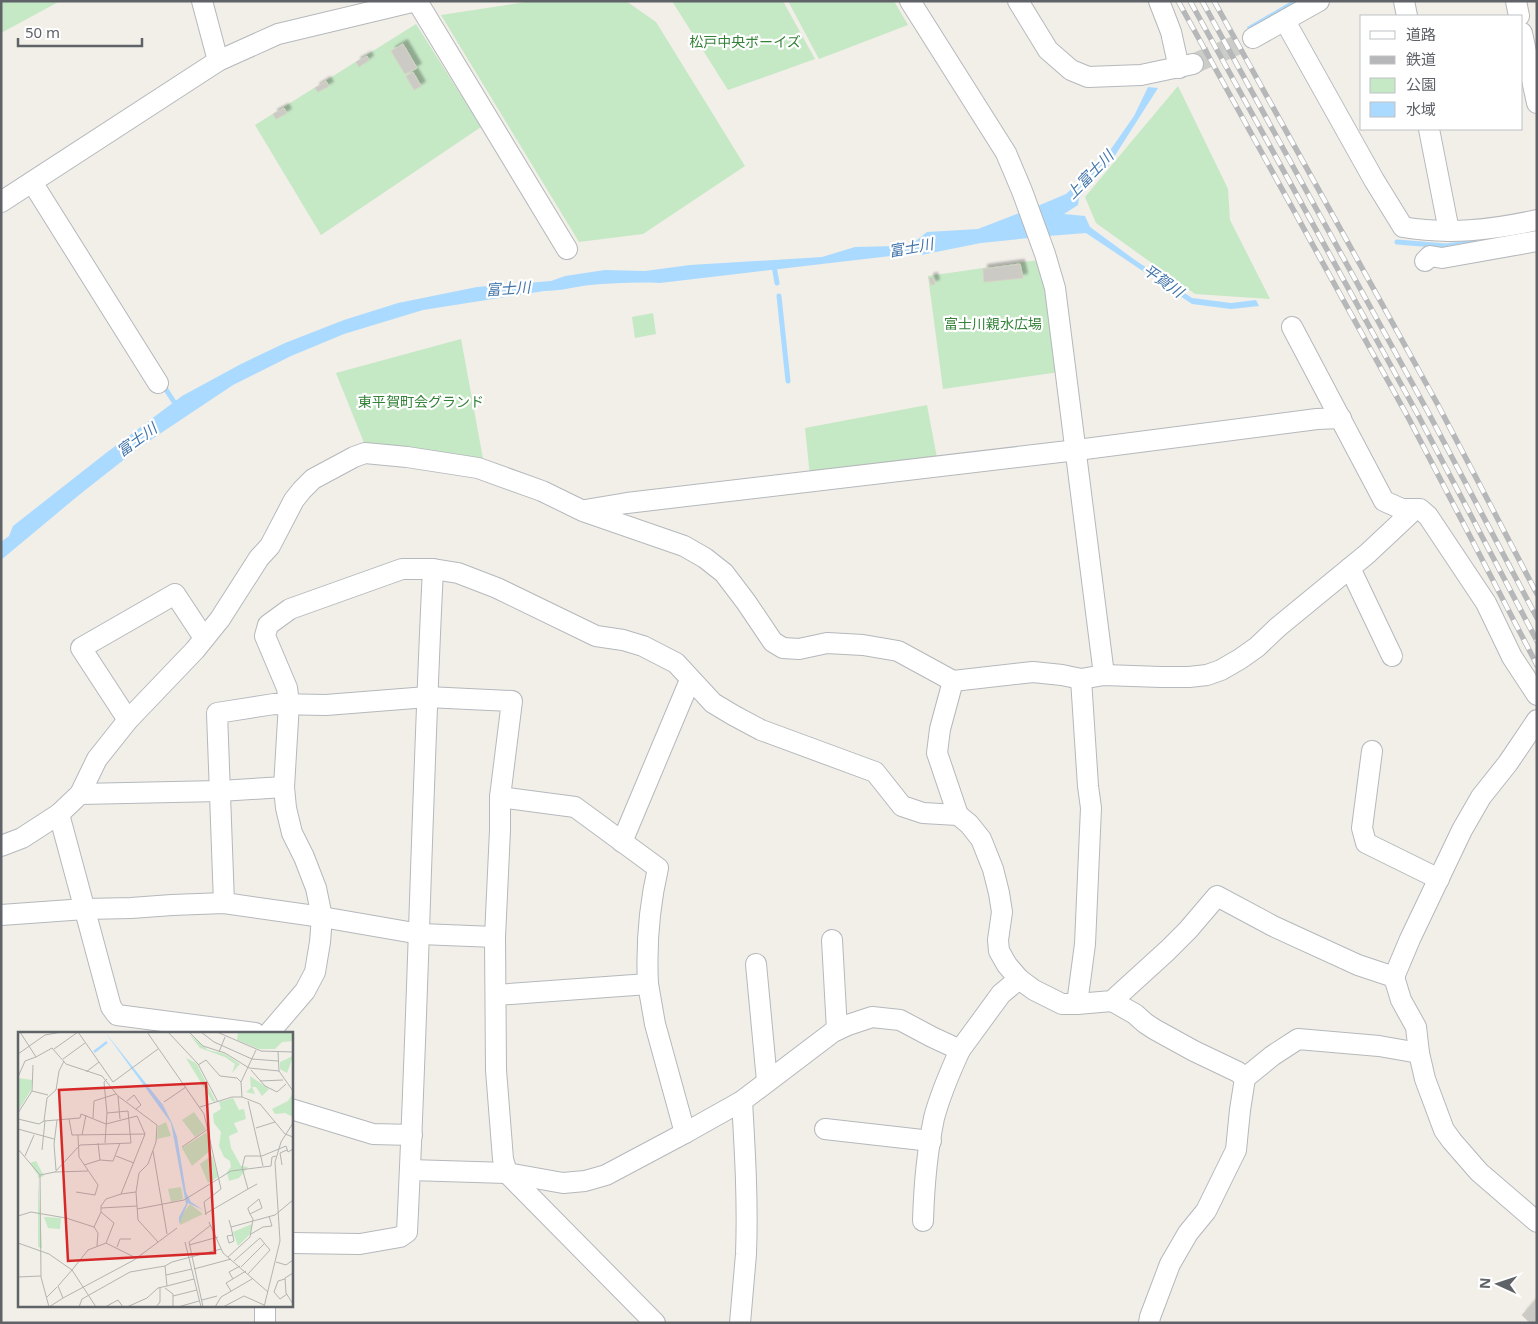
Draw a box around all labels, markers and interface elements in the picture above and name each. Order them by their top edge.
scale bar [18,15,141,47]
legend [1360,15,1523,130]
text: 50 m [25,22,60,42]
text: 道路 [1406,24,1436,44]
park label: 松戸中央ボーイズ [689,32,801,51]
text: 鉄道 [1406,49,1436,69]
text: 公園 [1406,74,1436,94]
text: 水域 [1406,99,1436,119]
water label: 上富士川 [1061,144,1119,203]
water label: 富士川 [887,233,937,261]
water label: 平賀川 [1139,259,1189,302]
water label: 富士川 [485,276,533,300]
park label: 富士川親水広場 [944,314,1042,333]
park label: 東平賀町会グランド [358,392,484,411]
water label: 富士川 [112,417,162,461]
inset map [18,1032,292,1306]
north arrow [1473,1259,1523,1309]
text: N [1475,1277,1494,1289]

